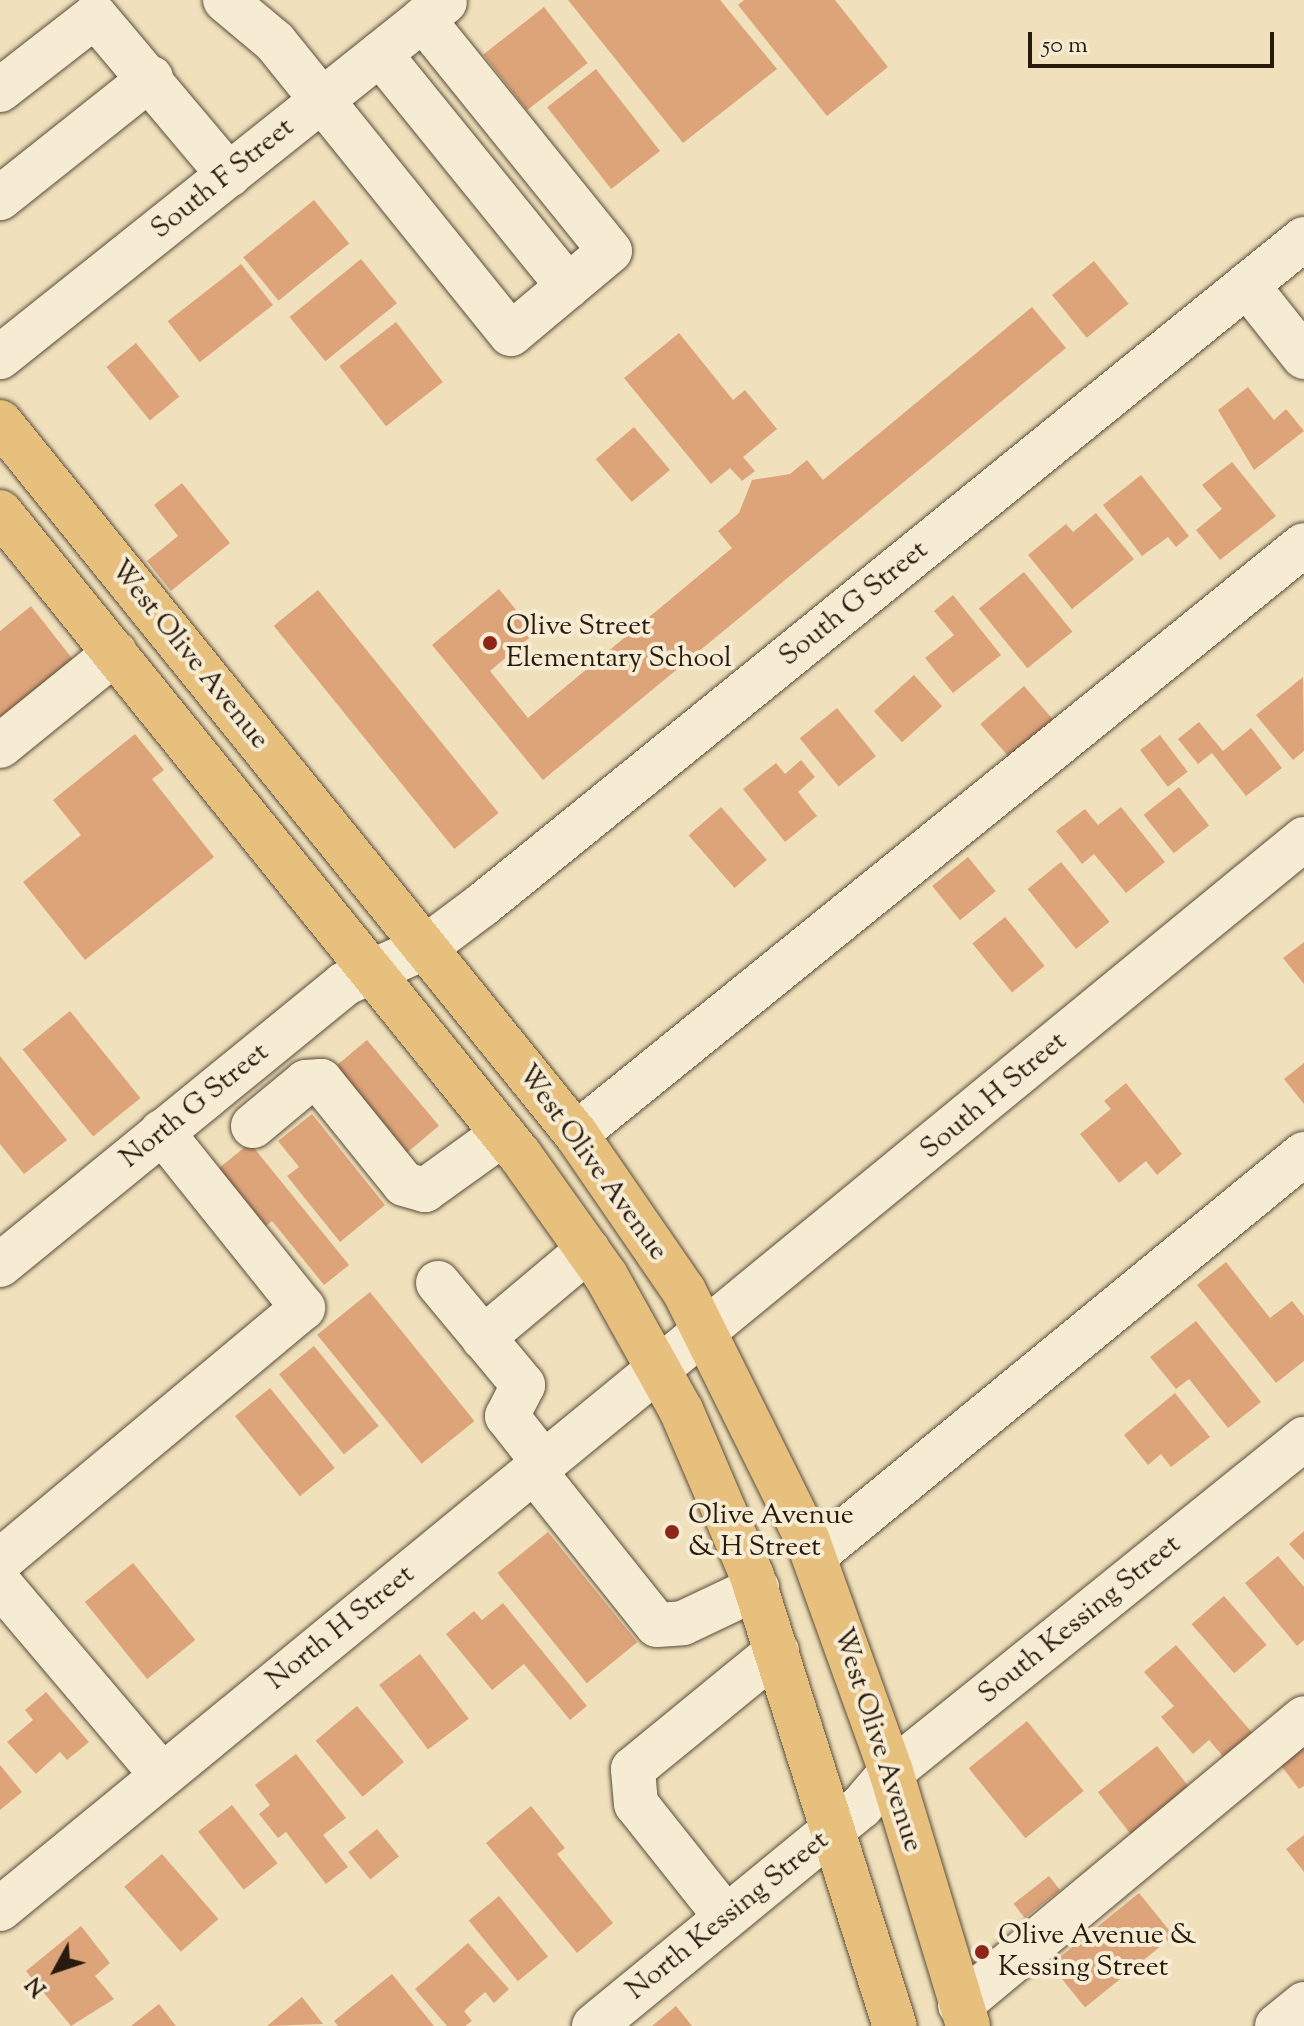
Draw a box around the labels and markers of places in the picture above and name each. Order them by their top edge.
place label: Olive Street Elementary School [506,610,732,676]
marker: Olive Street Elementary School [481,634,499,652]
place label: Olive Avenue & H Street [688,1499,854,1565]
marker: Olive Avenue & H Street [663,1523,681,1541]
place label: Olive Avenue & Kessing Street [998,1919,1196,1985]
marker: Olive Avenue & Kessing Street [973,1943,991,1961]

